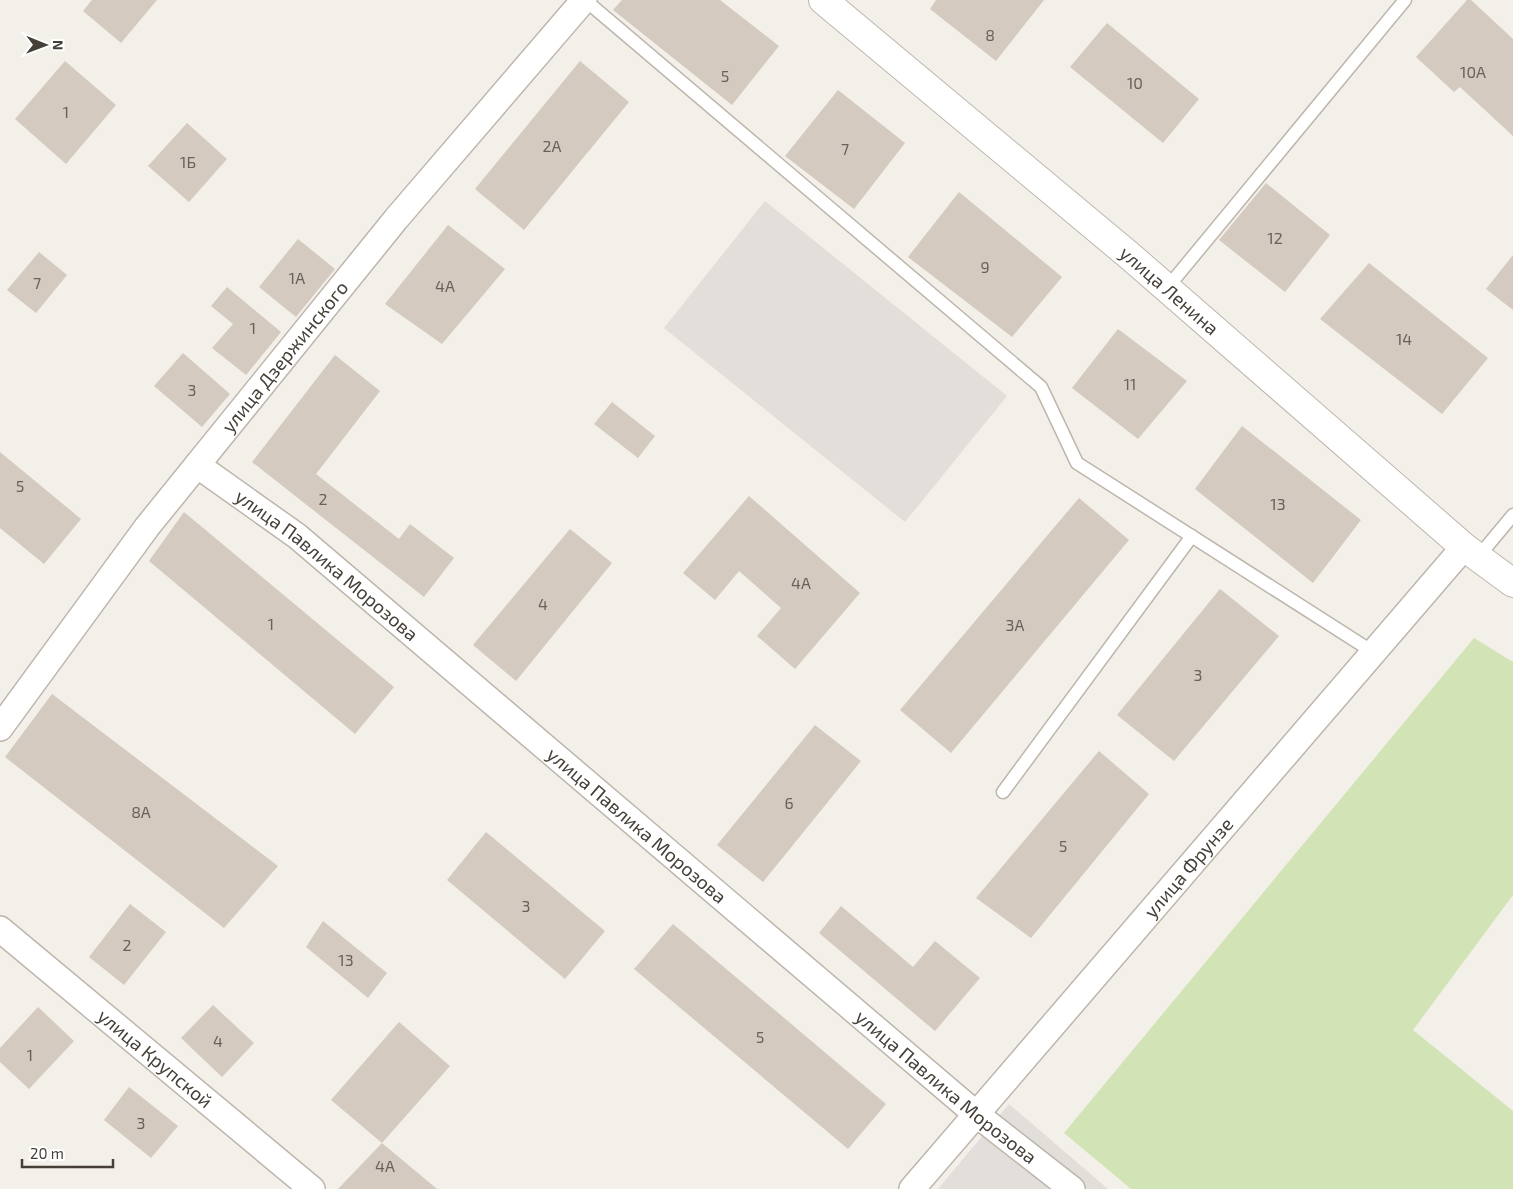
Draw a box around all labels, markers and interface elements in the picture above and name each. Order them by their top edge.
north arrow [20,20,70,70]
house number: 8 [985,25,995,44]
text: N [50,40,67,50]
house number: 10А [1460,62,1486,81]
house number: 5 [721,66,729,85]
house number: 10 [1127,73,1143,92]
house number: 1 [63,102,69,121]
house number: 2А [543,136,562,155]
house number: 7 [841,139,849,158]
house number: 1Б [180,152,196,171]
house number: 12 [1267,228,1283,247]
street label: улица Ленина [1115,241,1224,339]
house number: 9 [980,257,990,276]
house number: 1А [289,268,305,287]
house number: 7 [33,273,41,292]
street label: улица Дзержинского [216,276,352,437]
house number: 4А [435,276,455,295]
house number: 1 [250,318,256,337]
house number: 14 [1396,329,1412,348]
house number: 11 [1124,374,1136,393]
house number: 3 [188,380,196,399]
house number: 5 [16,476,24,495]
street label: улица Павлика Морозова [231,484,423,645]
house number: 2 [319,489,328,508]
house number: 13 [1270,494,1286,513]
house number: 4А [791,573,811,592]
house number: 4 [538,594,548,613]
house number: 1 [268,614,274,633]
house number: 3А [1006,615,1024,634]
house number: 3 [1194,665,1202,684]
street label: улица Павлика Морозова [542,742,732,908]
house number: 6 [784,793,794,812]
house number: 8А [131,802,151,821]
street label: улица Фрунзе [1139,812,1237,923]
house number: 5 [1059,836,1067,855]
house number: 3 [522,896,530,915]
house number: 2 [123,935,132,954]
house number: 13 [338,950,354,969]
street label: улица Крупской [93,1004,218,1112]
street label: улица Павлика Морозова [850,1005,1042,1168]
house number: 5 [756,1027,764,1046]
house number: 4 [213,1031,223,1050]
house number: 1 [27,1045,33,1064]
house number: 3 [137,1113,145,1132]
scale bar [22,1136,114,1168]
text: 20 m [30,1144,64,1162]
house number: 4А [375,1156,395,1175]

